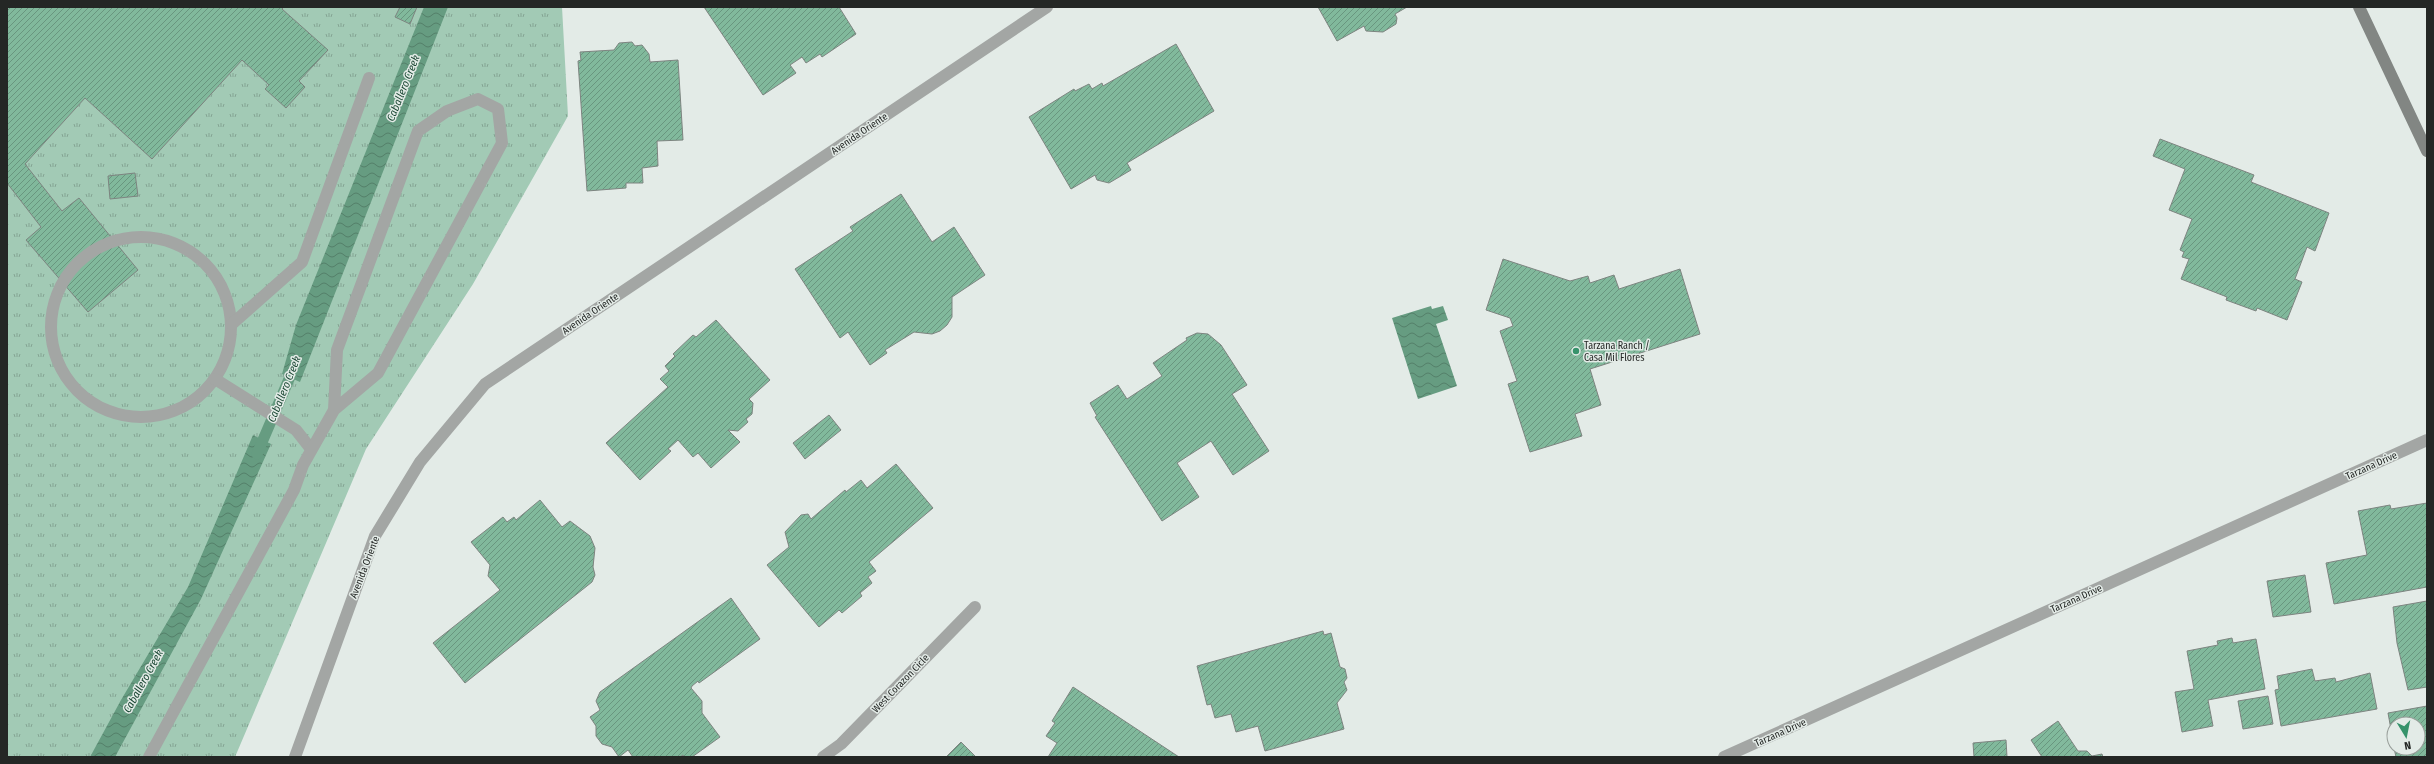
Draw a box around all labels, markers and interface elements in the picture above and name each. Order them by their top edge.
water label: Caballero Creek [384,53,423,123]
street label: Avenida Oriente [829,110,890,157]
street label: Avenida Oriente [560,290,621,337]
place label: Tarzana Ranch / Casa Mil Flores [1584,340,1650,364]
marker: Tarzana Ranch / Casa Mil Flores [1571,346,1581,356]
water label: Caballero Creek [265,354,304,424]
street label: Tarzana Drive [2344,449,2399,483]
street label: Avenida Oriente [348,535,382,600]
street label: Tarzana Drive [2049,582,2104,616]
water label: Caballero Creek [121,647,166,715]
street label: West Corazon Cicle [870,652,932,715]
street label: Tarzana Drive [1753,716,1808,750]
north arrow [2386,716,2426,756]
text: N [2403,738,2412,752]

